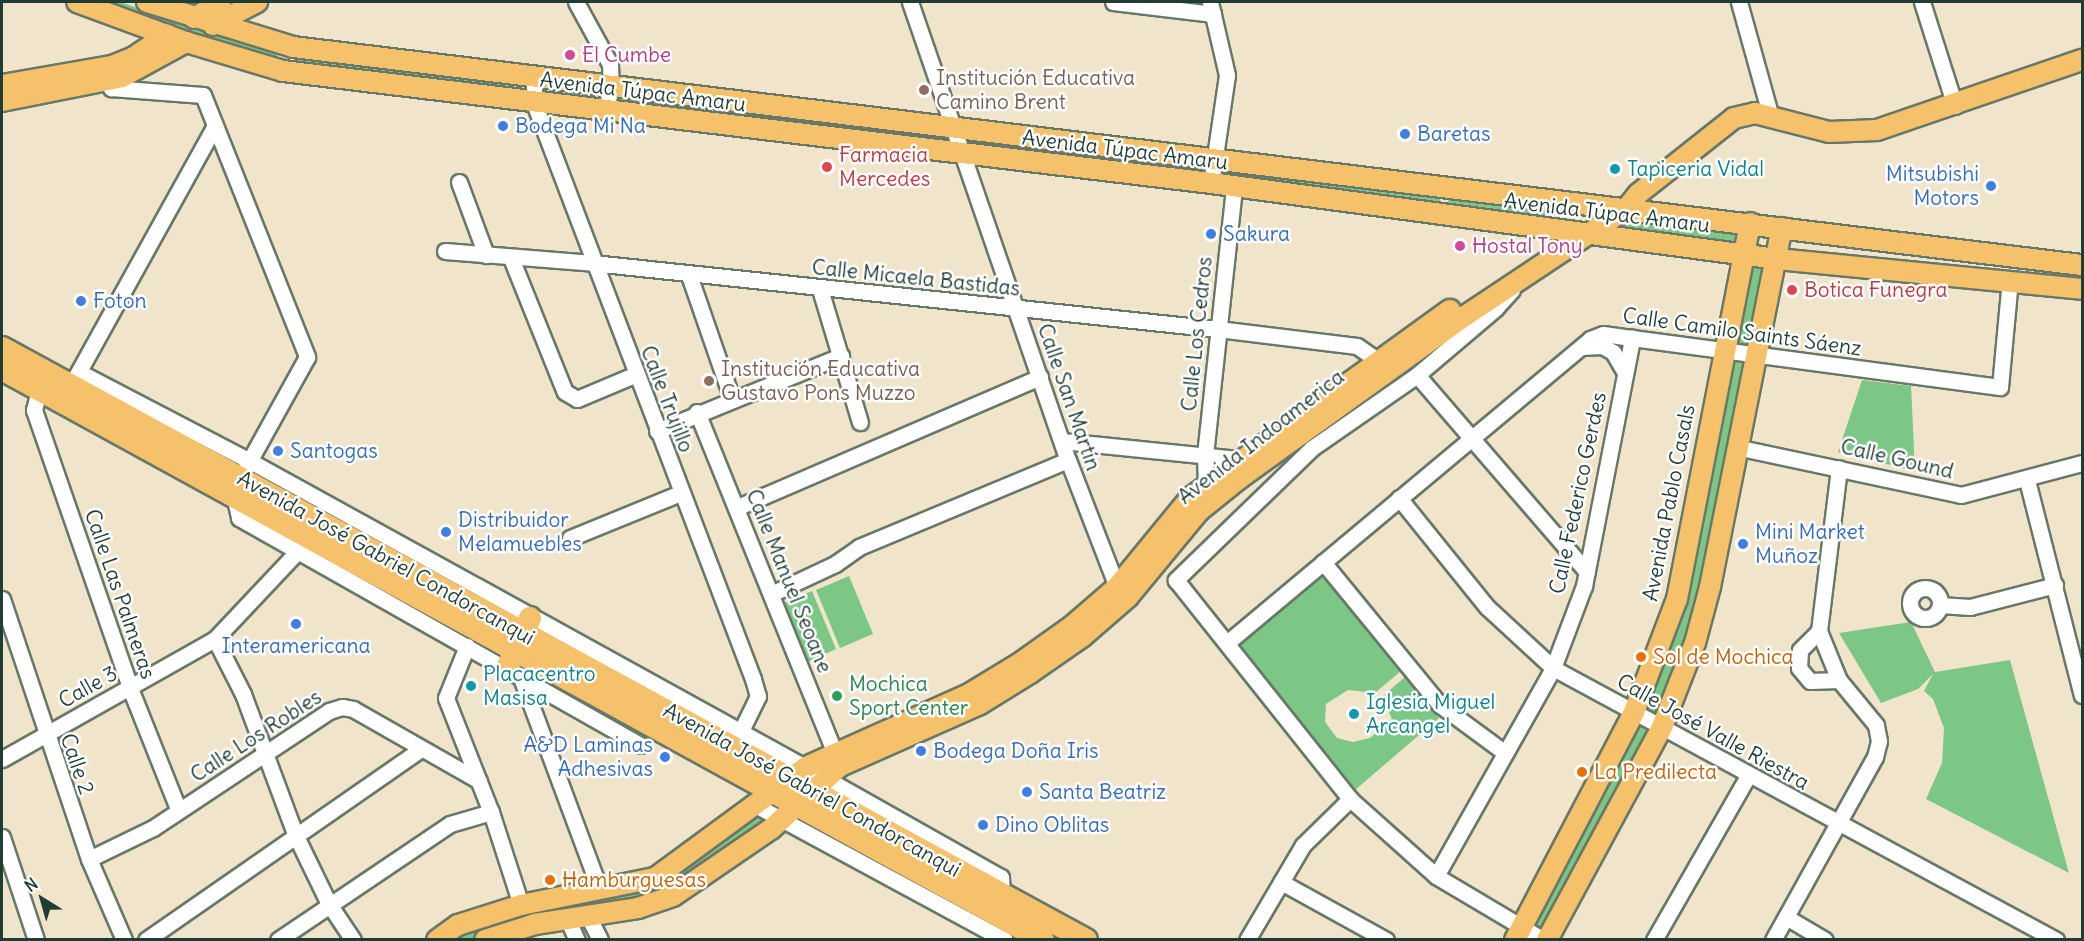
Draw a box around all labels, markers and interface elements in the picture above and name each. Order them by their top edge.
place label: El Cumbe [582,42,671,68]
marker: El Cumbe [563,48,577,62]
place label: Institución Educativa Camino Brent [936,65,1135,115]
street label: Avenida Túpac Amaru [539,67,747,117]
marker: Institución Educativa Camino Brent [917,83,931,97]
place label: Bodega Mi Na [515,113,646,139]
marker: Bodega Mi Na [496,119,510,133]
place label: Baretas [1417,121,1491,147]
street label: Avenida Túpac Amaru [1021,125,1229,175]
marker: Baretas [1398,127,1412,141]
place label: Farmacia Mercedes [839,142,930,192]
place label: Tapiceria Vidal [1627,156,1764,182]
marker: Farmacia Mercedes [820,160,834,174]
place label: Mitsubishi Motors [1886,161,1979,211]
marker: Tapiceria Vidal [1608,162,1622,176]
marker: Mitsubishi Motors [1984,179,1998,193]
street label: Avenida Túpac Amaru [1503,188,1711,238]
place label: Sakura [1223,221,1290,247]
marker: Sakura [1204,227,1218,241]
place label: Hostal Tony [1472,233,1583,259]
marker: Hostal Tony [1453,239,1467,253]
street label: Calle Micaela Bastidas [811,255,1021,301]
street label: Calle Los Cedros [1176,255,1218,413]
place label: Botica Funegra [1804,277,1948,303]
marker: Botica Funegra [1785,283,1799,297]
place label: Foton [93,288,147,314]
marker: Foton [74,294,88,308]
street label: Calle Camilo Saints Sáenz [1621,303,1863,361]
street label: Calle San Martín [1032,320,1106,474]
street label: Calle Trujillo [635,342,699,456]
place label: Institución Educativa Gustavo Pons Muzzo [721,356,920,406]
street label: Avenida Indoamerica [1173,364,1349,510]
marker: Institución Educativa Gustavo Pons Muzzo [702,374,716,388]
street label: Calle Federico Gerdes [1544,390,1612,596]
street label: Avenida Pablo Casals [1638,403,1700,603]
street label: Calle Gound [1838,434,1956,484]
place label: Santogas [290,438,378,464]
marker: Santogas [271,444,285,458]
street label: Avenida José Gabriel Condorcanqui [233,466,539,650]
street label: Calle Manuel Seoane [741,486,837,676]
street label: Calle Las Palmeras [79,506,161,682]
place label: Distribuidor Melamuebles [458,507,582,557]
place label: Mini Market Muñoz [1755,519,1865,569]
marker: Distribuidor Melamuebles [439,525,453,539]
marker: Mini Market Muñoz [1736,537,1750,551]
marker: Interamericana [289,617,303,631]
place label: Interamericana [221,633,371,659]
place label: Sol de Mochica [1653,644,1793,670]
marker: Sol de Mochica [1634,650,1648,664]
street label: Calle 3 [54,661,122,713]
place label: Placacentro Masisa [483,661,595,711]
street label: Calle José Valle Riestra [1612,669,1814,795]
place label: Mochica Sport Center [849,671,968,721]
marker: Placacentro Masisa [464,679,478,693]
street label: Calle Los Robles [186,684,326,788]
marker: Mochica Sport Center [830,689,844,703]
place label: Iglesia Miguel Arcangel [1366,689,1495,739]
street label: Avenida José Gabriel Condorcanqui [659,698,965,882]
marker: Iglesia Miguel Arcangel [1347,707,1361,721]
street label: Calle 2 [55,730,99,798]
place label: A&D Laminas Adhesivas [523,732,653,782]
place label: Bodega Doña Iris [933,738,1099,764]
marker: Bodega Doña Iris [914,744,928,758]
marker: A&D Laminas Adhesivas [658,750,672,764]
place label: La Predilecta [1594,759,1717,785]
marker: La Predilecta [1575,765,1589,779]
place label: Santa Beatriz [1039,779,1166,805]
marker: Santa Beatriz [1020,785,1034,799]
place label: Dino Oblitas [995,812,1109,838]
marker: Dino Oblitas [976,818,990,832]
place label: Hamburguesas [562,867,706,893]
north arrow [12,869,72,929]
text: N [21,873,42,896]
marker: Hamburguesas [543,873,557,887]

